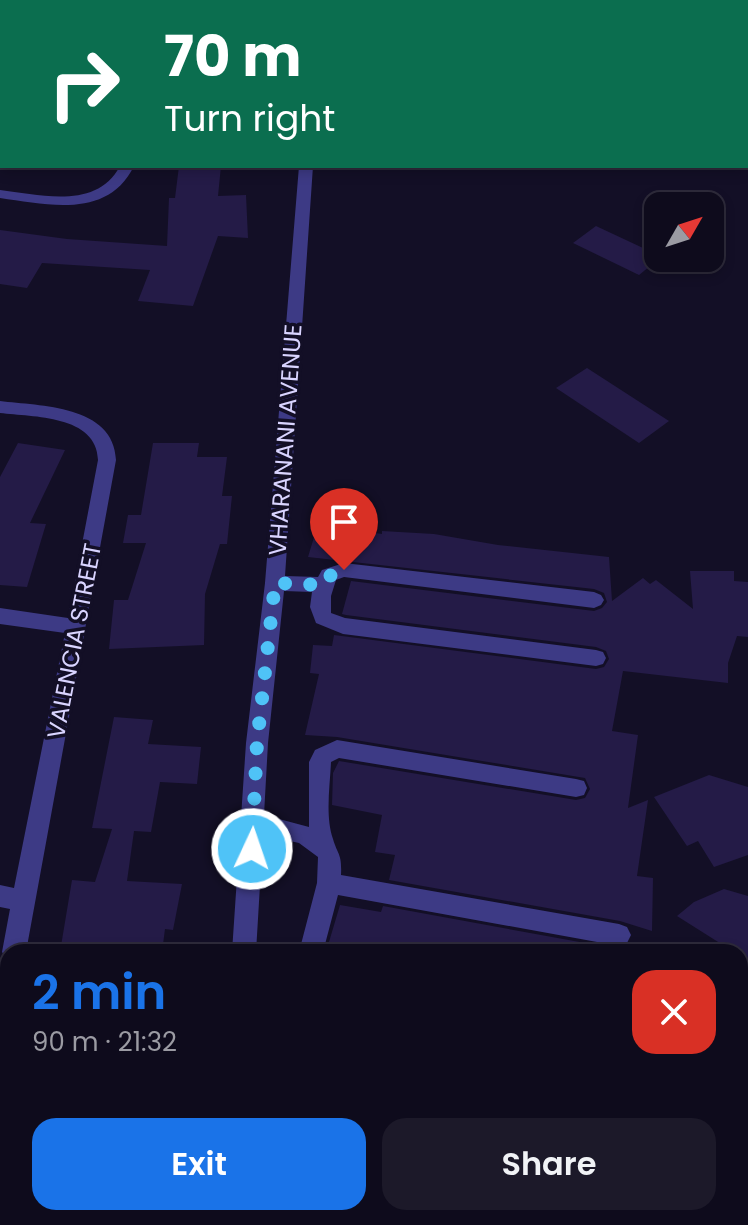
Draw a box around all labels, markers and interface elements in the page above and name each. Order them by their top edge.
text: 70 m [164,17,302,96]
icon: right [32,32,136,136]
text: Turn right [164,93,335,144]
north arrow [644,192,724,272]
map controls [644,192,724,272]
street label: VHARANANI AVENUE [260,323,310,557]
pin [310,488,378,570]
icon: arrive [322,500,366,544]
street label: VALENCIA STREET [39,541,109,741]
position arrow [210,807,294,891]
text: 2 min [32,959,166,1026]
button: close [632,970,716,1054]
text: 90 m · 21:32 [32,1024,177,1060]
button: Exit [32,1118,366,1210]
button: Share [382,1118,716,1210]

